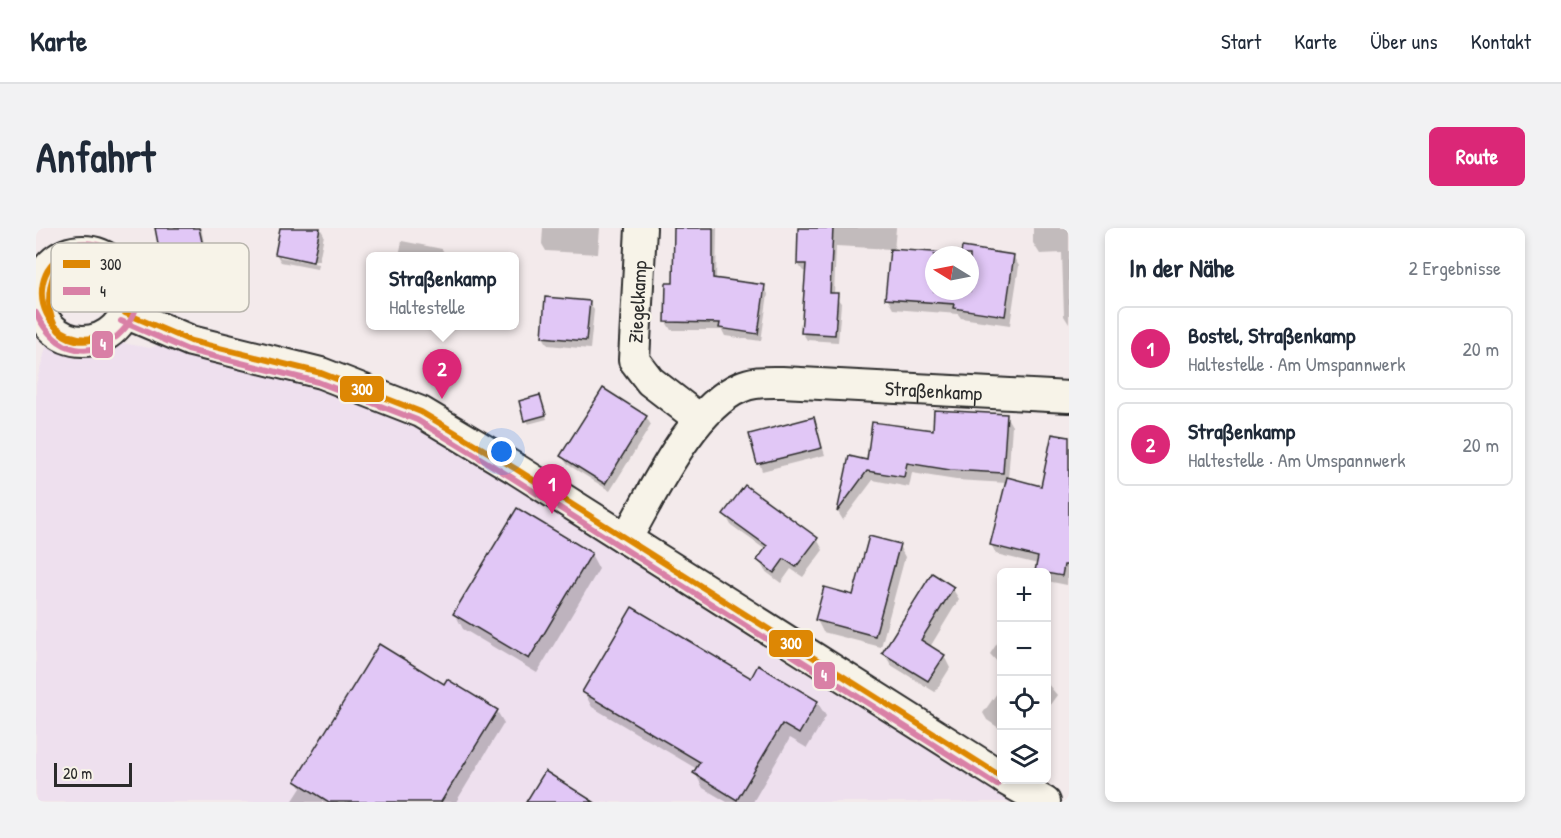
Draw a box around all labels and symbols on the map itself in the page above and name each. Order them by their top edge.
legend [51,243,249,312]
north arrow [925,246,979,300]
text: 300 [100,253,122,275]
street label: Ziegelkamp [621,259,653,344]
text: 4 [100,280,106,302]
line badge: 4 [91,330,114,359]
text: 4 [100,333,106,355]
pin: 2 [422,350,462,399]
street label: Straßenkamp [884,374,983,406]
line badge: 300 [339,375,385,403]
text: 300 [351,378,373,400]
your location [487,437,516,466]
pin: 1 [532,464,572,514]
line badge: 300 [768,629,814,658]
text: 300 [780,632,802,654]
line badge: 4 [813,661,836,690]
text: 4 [821,664,827,686]
scale bar [54,760,132,788]

